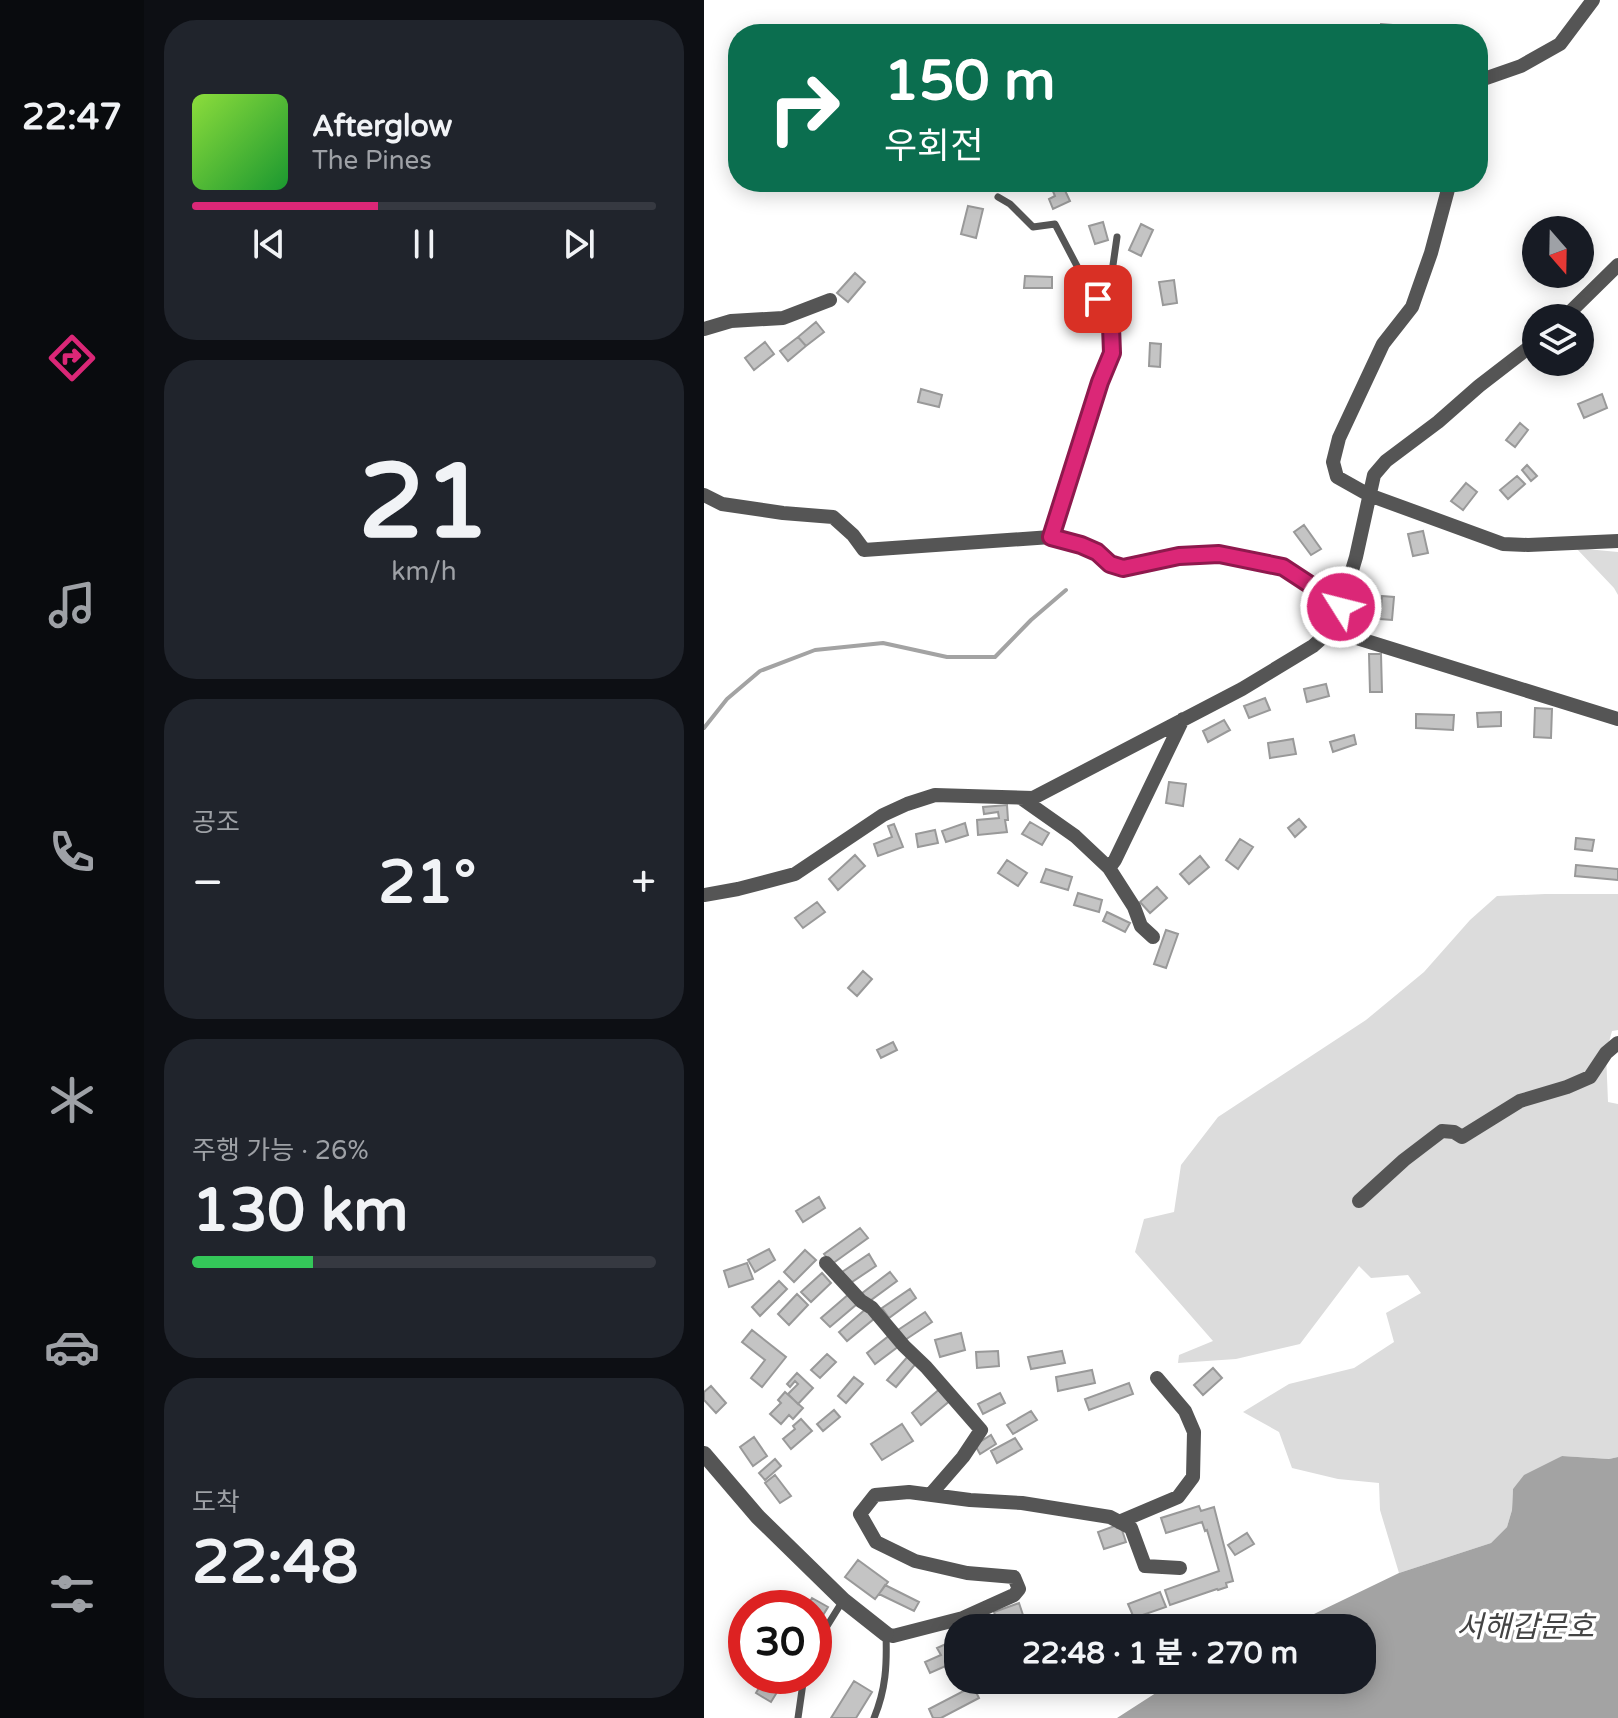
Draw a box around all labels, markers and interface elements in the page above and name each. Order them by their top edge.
text: 150 m [884,48,1055,115]
icon: right [752,56,856,160]
text: 22:47 [22,96,122,139]
text: Afterglow [312,108,452,145]
text: 우회전 [884,125,983,168]
text: The Pines [312,145,432,176]
north arrow [1522,216,1594,288]
map controls [1522,216,1594,376]
icon: previous [247,222,291,266]
icon: pause [402,222,446,266]
icon: next [557,222,601,266]
pin [1064,265,1132,333]
icon: arrive [1076,277,1120,321]
button: layers [1522,304,1594,376]
icon: directions [44,330,100,386]
text: 21 [359,441,489,566]
text: km/h [391,556,457,587]
position arrow [1299,565,1383,649]
icon: music [44,577,100,633]
text: 공조 [192,807,240,838]
icon: phone [44,824,100,880]
text: 21° [378,847,476,919]
text: − [192,857,223,910]
text: + [631,857,656,910]
icon: climate [44,1072,100,1128]
text: 주행 가능 · 26% [192,1135,369,1166]
text: 130 km [192,1175,408,1247]
icon: car [44,1319,100,1375]
text: 도착 [192,1487,240,1518]
text: 22:48 [192,1527,358,1599]
icon: filters [44,1566,100,1622]
speed limit sign: 30 [728,1590,832,1694]
water label: 서해갑문호 [1456,1609,1596,1646]
text: 22:48 · 1 분 · 270 m [1022,1635,1298,1672]

